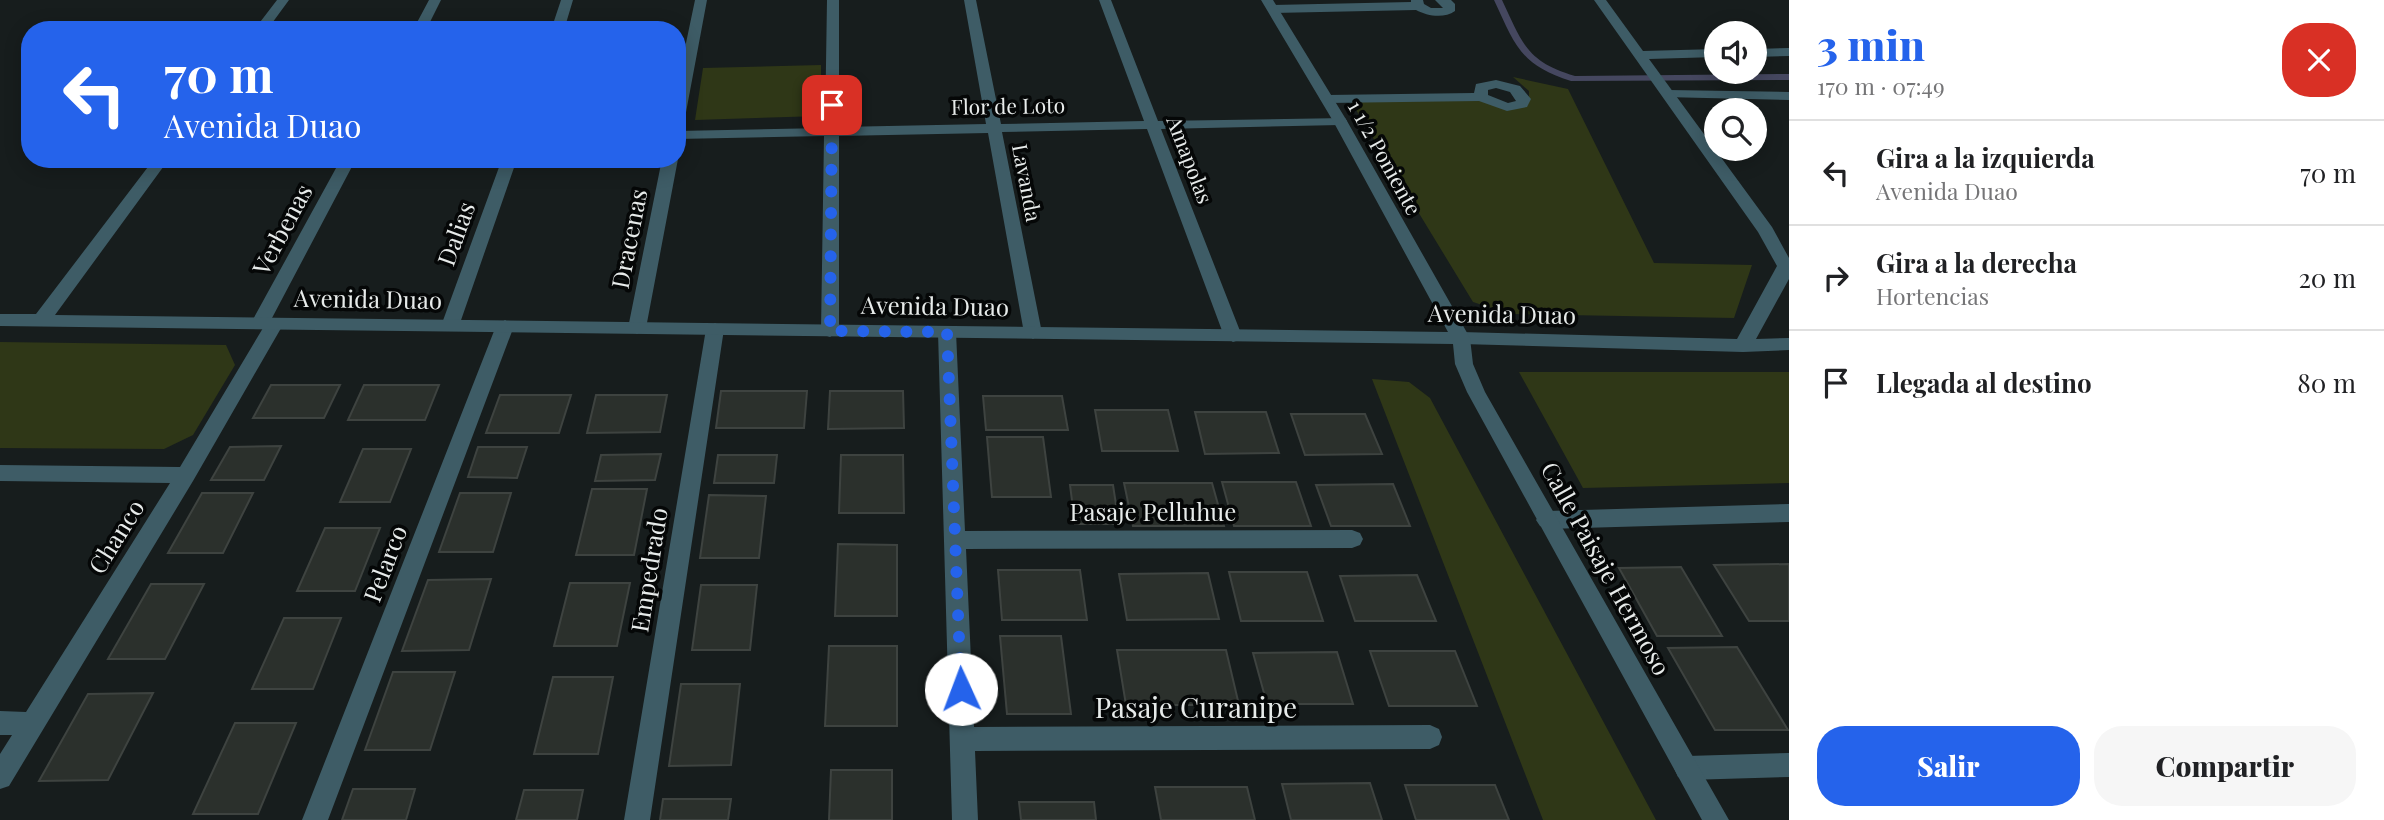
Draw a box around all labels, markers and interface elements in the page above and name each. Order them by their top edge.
text: 3 min [1817,16,1925,72]
map controls [1704,21,1767,161]
button: sound [1704,21,1767,84]
button: close [2282,23,2356,97]
text: 70 m [164,40,274,105]
icon: left [49,49,140,140]
text: 170 m · 07:49 [1817,70,1945,101]
pin [802,75,862,135]
icon: arrive [813,86,851,124]
street label: Flor de Loto [951,90,1065,120]
street label: 1 1/2 Poniente [1343,95,1429,219]
button: search [1704,98,1767,161]
text: Avenida Duao [164,103,362,146]
street label: Amapolas [1161,111,1220,207]
text: Gira a la izquierda [1876,140,2095,175]
street label: Lavanda [1007,141,1049,224]
icon: left [1817,154,1855,192]
text: 70 m [2300,155,2356,190]
text: Avenida Duao [1876,175,2018,206]
street label: Verbenas [243,178,319,281]
street label: Dracenas [603,186,653,291]
street label: Dalias [429,197,481,270]
text: Gira a la derecha [1876,245,2077,280]
icon: right [1817,259,1855,297]
text: 20 m [2298,260,2356,295]
text: Hortencias [1876,280,1989,311]
street label: Avenida Duao [293,281,442,315]
street label: Avenida Duao [860,288,1009,322]
street label: Avenida Duao [1427,296,1576,330]
icon: arrive [1817,364,1855,402]
text: Llegada al destino [1876,365,2092,400]
text: 80 m [2297,365,2356,400]
street label: Calle Paisaje Hermoso [1535,456,1679,680]
street label: Chanco [80,493,151,579]
street label: Pasaje Pelluhue [1070,495,1236,527]
street label: Empedrado [622,505,674,634]
street label: Pelarco [355,520,413,606]
position arrow [924,652,998,726]
street label: Pasaje Curanipe [1095,688,1297,725]
button: Salir [1817,726,2080,806]
button: Compartir [2094,726,2356,806]

